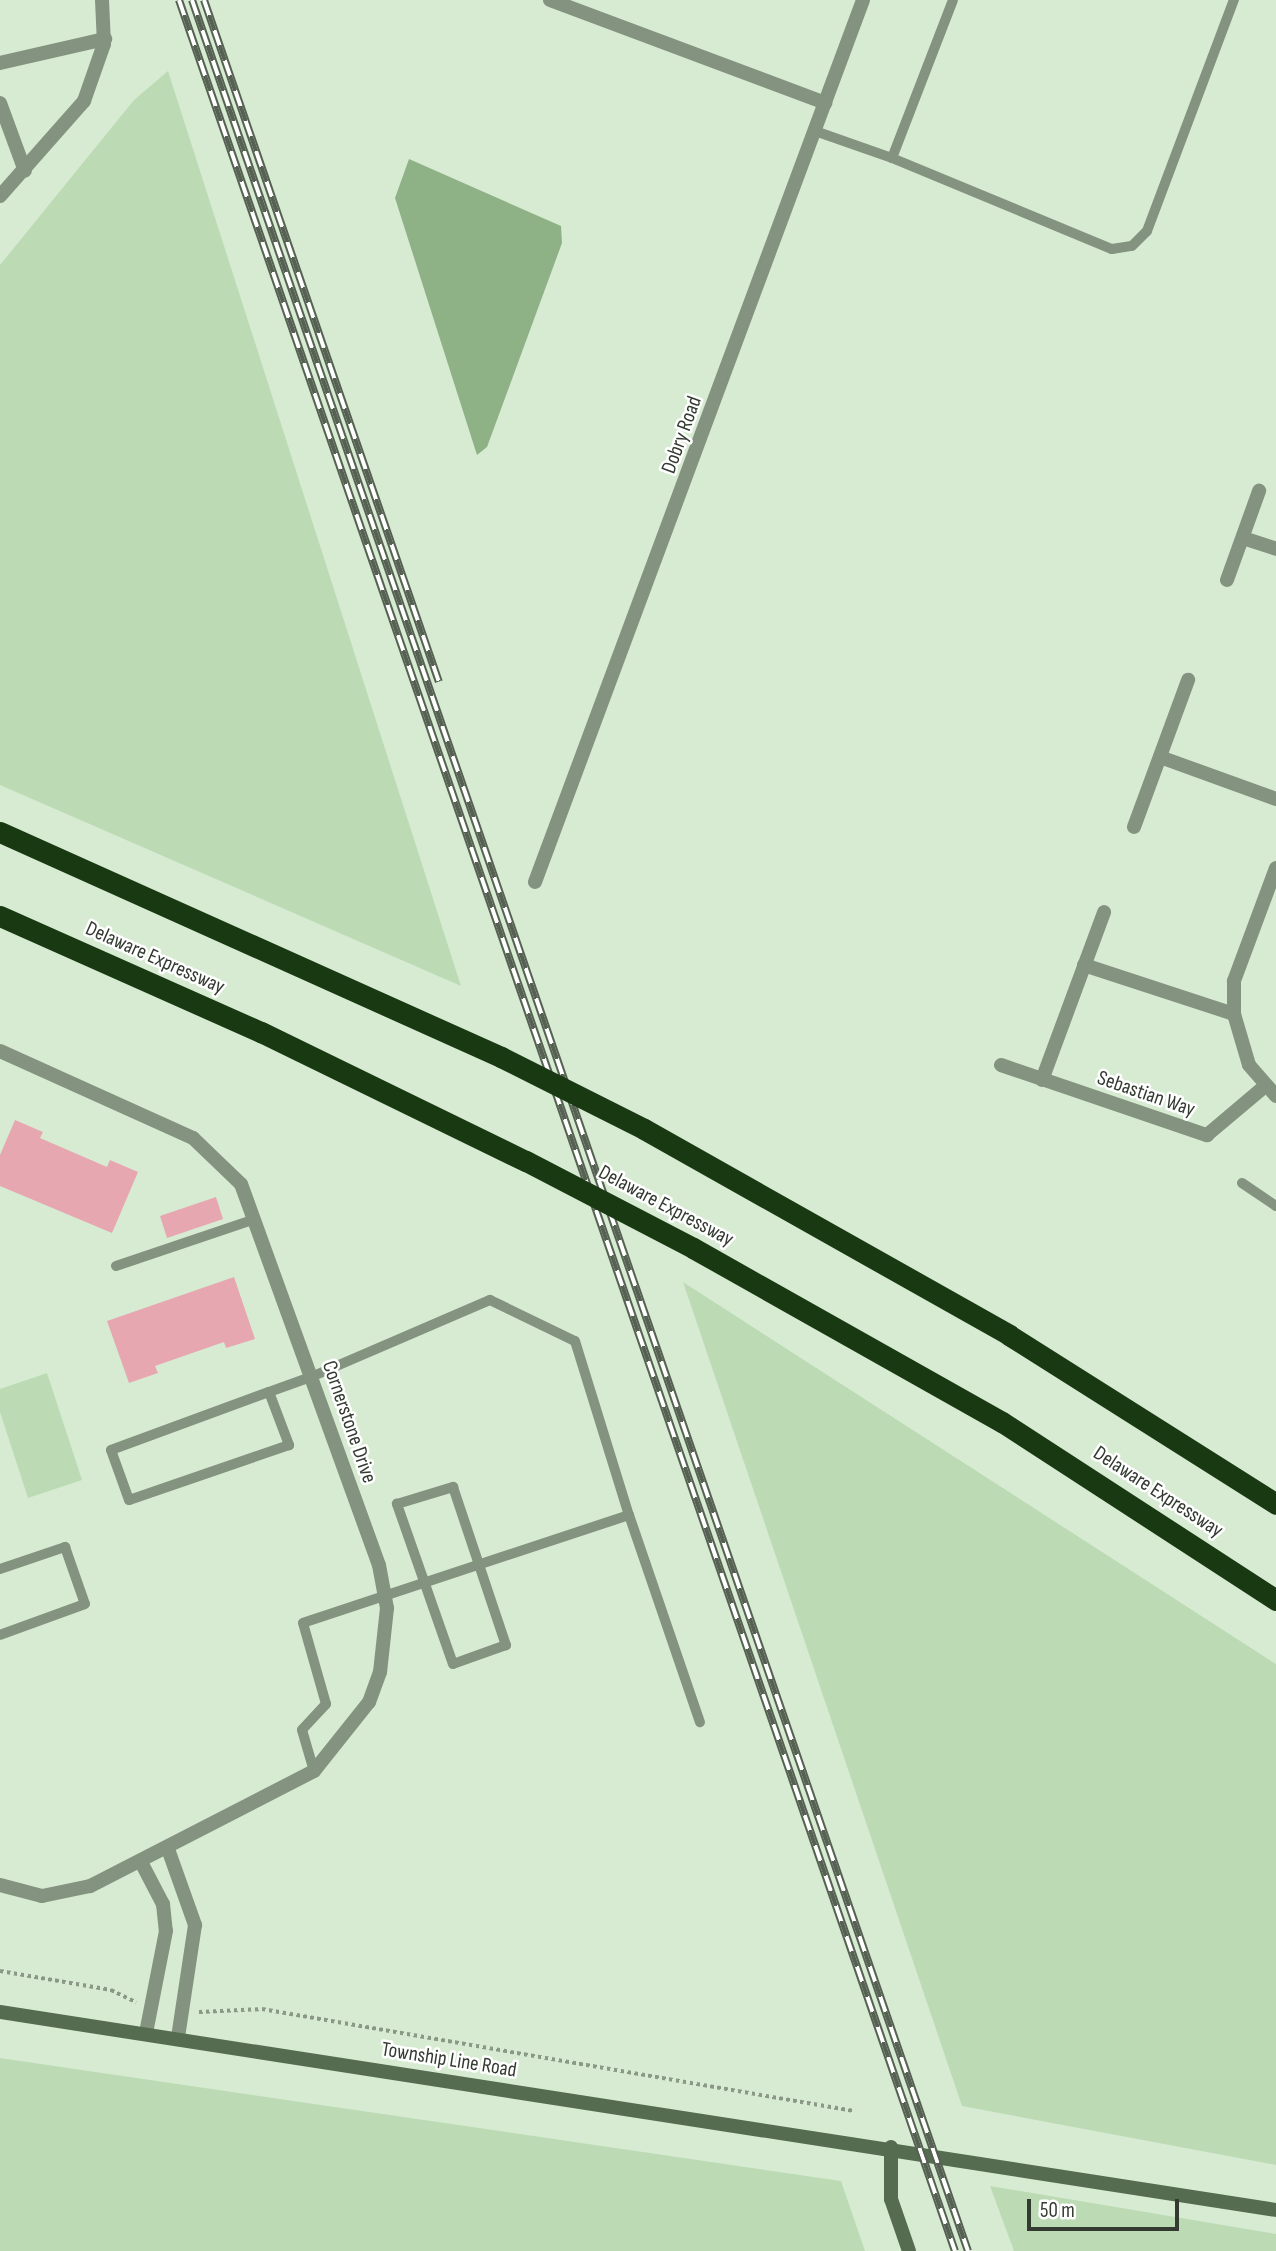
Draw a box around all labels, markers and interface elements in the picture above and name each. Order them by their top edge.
street label: Dobry Road [656,393,708,477]
street label: Delaware Expressway [82,916,228,1000]
street label: Sebastian Way [1094,1066,1198,1122]
street label: Delaware Expressway [594,1160,738,1252]
street label: Cornerstone Drive [316,1357,382,1487]
street label: Delaware Expressway [1088,1441,1228,1543]
street label: Township Line Road [380,2037,518,2083]
scale bar [1031,2184,1183,2228]
text: 50 m [1040,2198,1075,2223]

